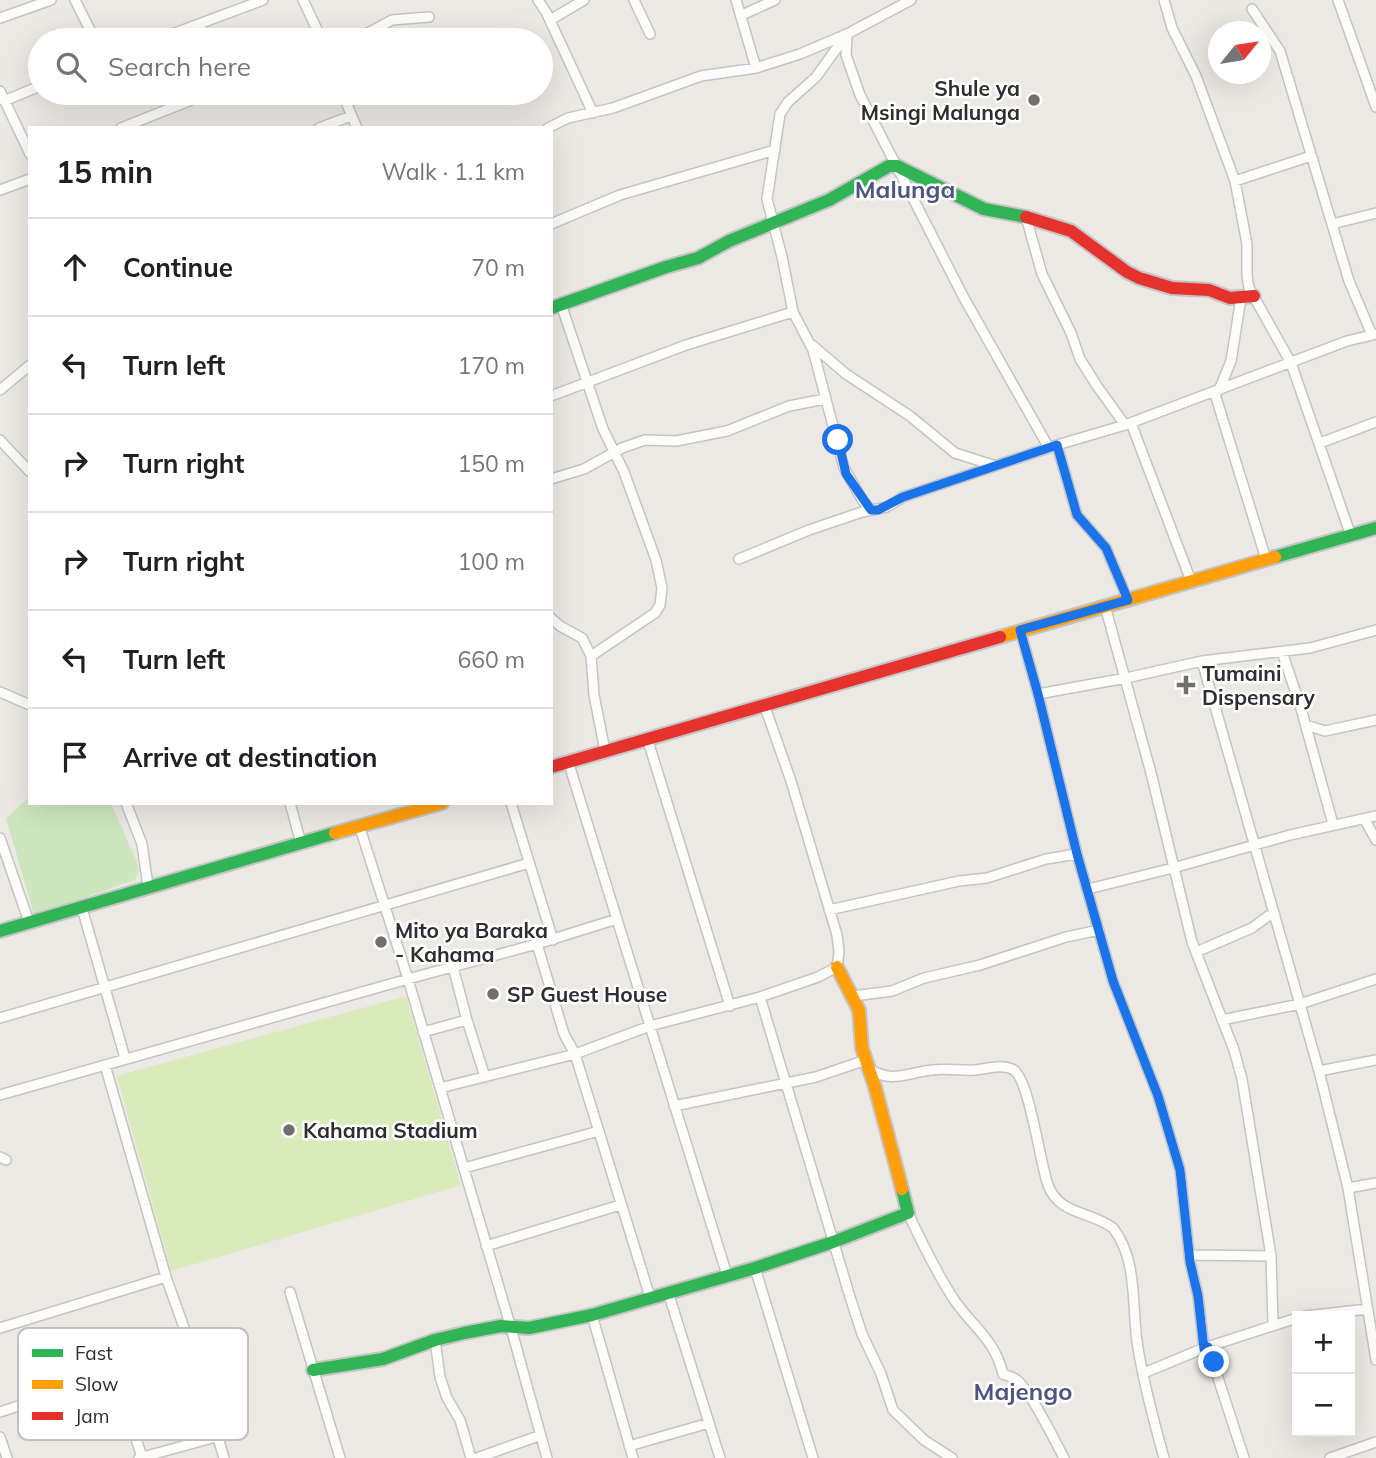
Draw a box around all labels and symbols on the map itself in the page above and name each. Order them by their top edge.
north arrow [1208,21,1271,84]
place label: Shule ya Msingi Malunga [861,75,1020,125]
marker: Shule ya Msingi Malunga [1026,92,1042,108]
district label: Malunga [855,174,955,204]
route start [822,424,853,455]
place label: Tumaini Dispensary [1202,660,1316,710]
marker: Tumaini Dispensary [1176,675,1196,695]
place label: Mito ya Baraka - Kahama [395,917,548,967]
marker: Mito ya Baraka - Kahama [373,934,389,950]
place label: SP Guest House [507,981,667,1007]
marker: SP Guest House [485,986,501,1002]
place label: Kahama Stadium [303,1117,478,1143]
marker: Kahama Stadium [281,1122,297,1138]
legend [18,1328,248,1440]
text: Fast [75,1341,113,1365]
route end [1198,1346,1229,1377]
text: Slow [75,1372,119,1396]
district label: Majengo [974,1376,1072,1406]
text: Jam [75,1404,109,1428]

